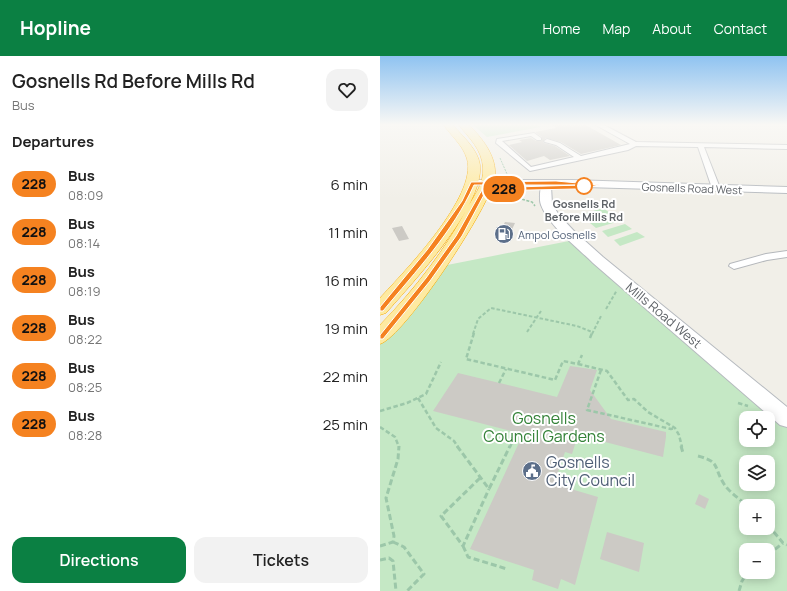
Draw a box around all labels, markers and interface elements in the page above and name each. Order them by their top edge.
text: Hopline [20,15,91,41]
text: Home [543,19,580,38]
text: Map [602,19,630,38]
text: About [652,19,692,38]
text: Contact [714,19,767,38]
text: Gosnells Rd Before Mills Rd [12,68,255,94]
button: heart [326,69,368,111]
text: Bus [12,96,35,114]
text: Departures [12,131,94,152]
text: Bus [68,165,95,186]
text: 228 [21,174,47,193]
text: 6 min [331,174,368,195]
line badge: 228 [481,176,527,202]
marker: Gosnells Rd Before Mills Rd [575,177,593,195]
text: 228 [491,179,517,198]
street label: Gosnells Road West [641,179,743,197]
text: 08:09 [68,186,103,204]
place label: Gosnells Rd Before Mills Rd [545,196,623,224]
text: Bus [68,213,95,234]
text: 228 [21,222,47,241]
text: 11 min [328,222,368,243]
fuel station icon: Ampol Gosnells [493,223,515,245]
place label: Ampol Gosnells [518,227,596,242]
text: 08:14 [68,234,100,252]
text: Bus [68,261,95,282]
text: 228 [21,270,47,289]
text: 16 min [325,270,368,291]
street label: Mills Road West [622,278,706,352]
text: 08:19 [68,282,101,300]
text: Bus [68,309,95,330]
text: 228 [21,318,47,337]
text: 19 min [325,318,368,339]
text: 08:22 [68,330,102,348]
text: Bus [68,357,95,378]
text: 228 [21,366,47,385]
text: 22 min [323,366,368,387]
text: 08:25 [68,378,102,396]
text: Bus [68,405,95,426]
park label: Gosnells Council Gardens [483,407,605,447]
map controls [739,411,775,579]
button: locate [739,411,775,447]
text: 228 [21,414,47,433]
text: 25 min [323,414,368,435]
text: 08:28 [68,426,102,444]
place label: Gosnells City Council [546,451,635,491]
button: layers [739,455,775,491]
public building icon: Gosnells City Council [521,460,543,482]
button: + [739,499,775,535]
button: Directions [12,537,186,583]
button: Tickets [194,537,368,583]
button: − [739,543,775,579]

